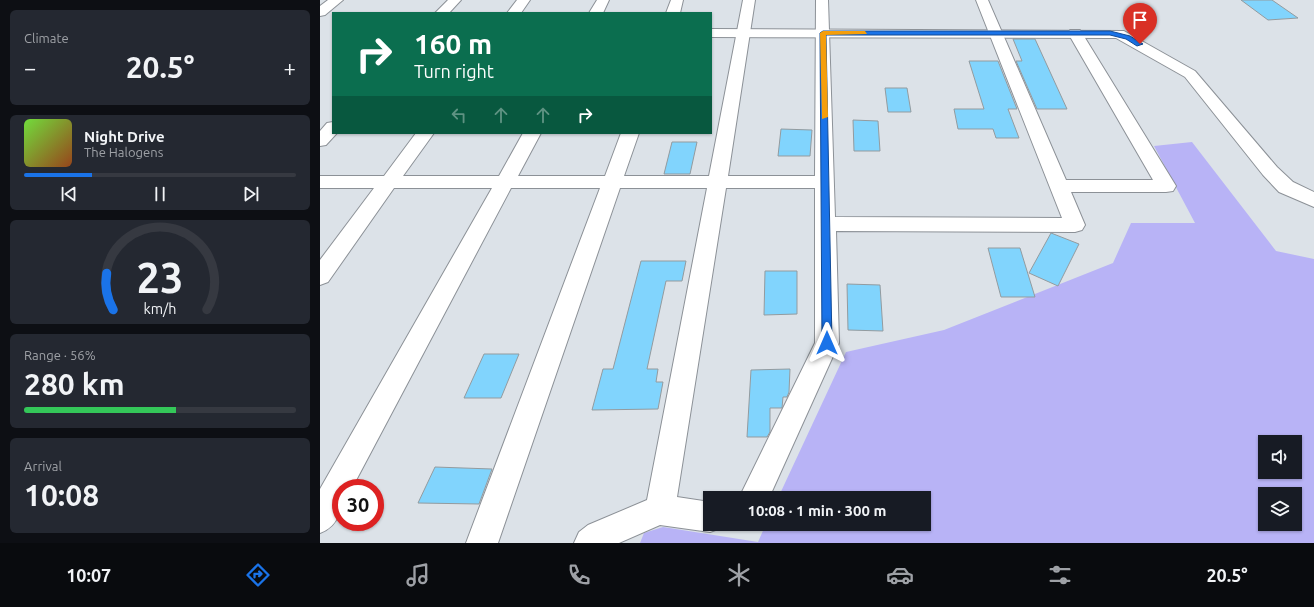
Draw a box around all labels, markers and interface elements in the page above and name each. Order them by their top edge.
pin [1123,3,1157,44]
icon: arrive [1129,9,1151,31]
icon: right [348,28,400,80]
text: 160 m [414,28,492,59]
text: Climate [24,31,69,45]
text: 20.5° [126,50,194,84]
text: − [24,55,36,80]
text: + [284,55,296,80]
text: Turn right [414,61,494,81]
icon: left [448,104,470,126]
icon: ahead [490,104,512,126]
icon: ahead [532,104,554,126]
icon: right [574,104,596,126]
text: Night Drive [84,128,165,145]
text: The Halogens [84,145,163,159]
icon: previous [58,183,80,205]
icon: pause [149,183,171,205]
icon: next [240,183,262,205]
text: 23 [137,253,183,300]
text: km/h [144,300,176,316]
position arrow [806,322,848,364]
text: Range · 56% [24,348,96,362]
text: 280 km [24,367,125,401]
map controls [1258,435,1302,531]
button: sound [1258,435,1302,479]
text: Arrival [24,459,62,473]
text: 10:08 [24,478,99,512]
speed limit sign: 30 [332,479,384,531]
button: layers [1258,487,1302,531]
text: 10:08 · 1 min · 300 m [748,502,886,519]
icon: directions [244,561,272,589]
icon: music [404,561,432,589]
icon: phone [565,561,593,589]
icon: climate [725,561,753,589]
icon: car [886,561,914,589]
icon: filters [1046,561,1074,589]
text: 10:07 [66,565,111,585]
text: 20.5° [1206,565,1248,585]

